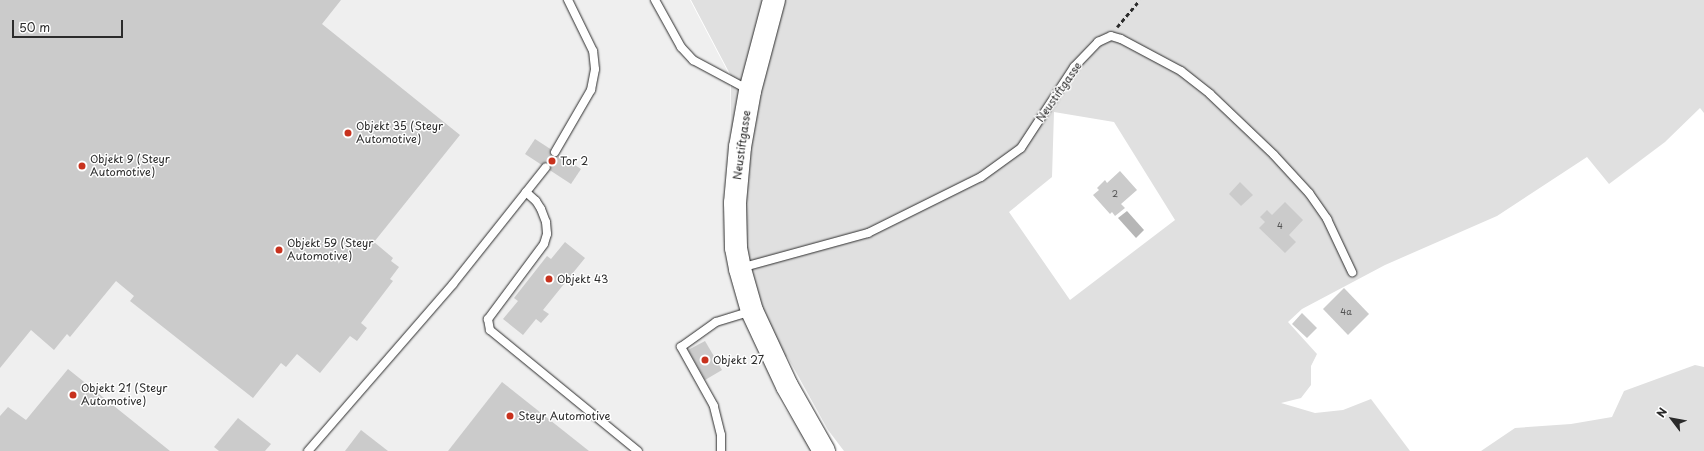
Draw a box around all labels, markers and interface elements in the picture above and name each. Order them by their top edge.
scale bar [14,12,125,38]
text: 50 m [19,18,50,36]
street label: Neustiftgasse [1033,59,1085,125]
street label: Neustiftgasse [731,109,753,181]
place label: Objekt 35 (Steyr Automotive) [356,120,445,146]
marker: Objekt 35 (Steyr Automotive) [343,128,353,138]
place label: Objekt 9 (Steyr Automotive) [90,153,171,179]
place label: Tor 2 [560,154,589,168]
marker: Tor 2 [547,156,557,166]
marker: Objekt 9 (Steyr Automotive) [77,161,87,171]
house number: 2 [1112,188,1118,198]
house number: 4 [1277,220,1283,230]
place label: Objekt 59 (Steyr Automotive) [287,237,375,263]
marker: Objekt 59 (Steyr Automotive) [274,245,284,255]
place label: Objekt 43 [557,272,609,286]
marker: Objekt 43 [544,274,554,284]
house number: 4a [1340,306,1352,316]
place label: Objekt 27 [713,353,765,367]
marker: Objekt 27 [700,355,710,365]
place label: Objekt 21 (Steyr Automotive) [81,382,168,408]
marker: Objekt 21 (Steyr Automotive) [68,390,78,400]
north arrow [1652,399,1692,439]
text: N [1652,404,1671,421]
place label: Steyr Automotive [518,409,611,423]
marker: Steyr Automotive [505,411,515,421]

